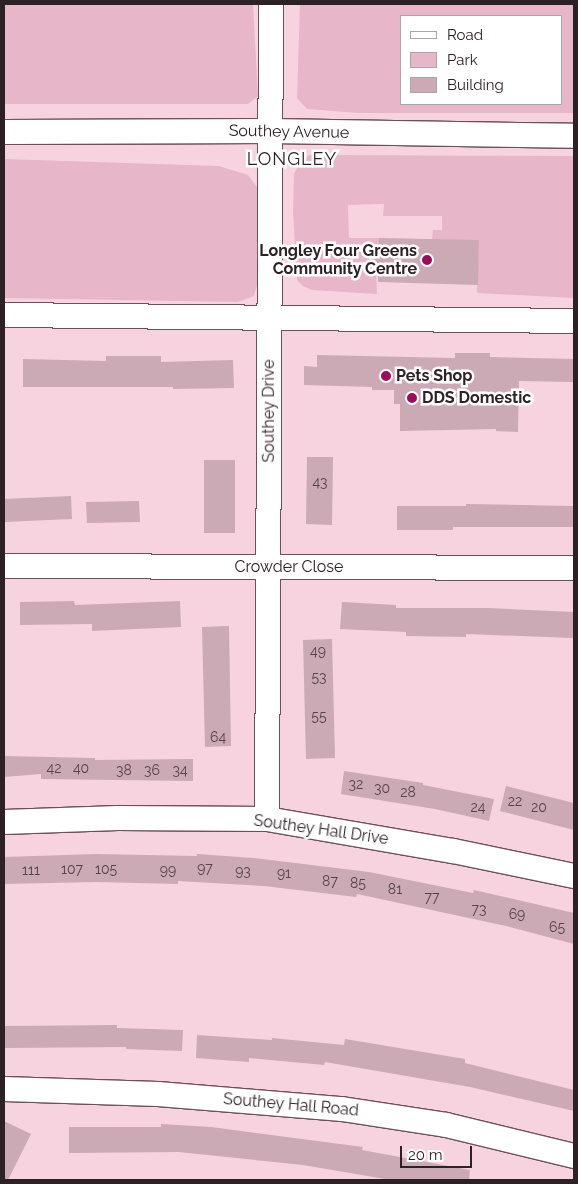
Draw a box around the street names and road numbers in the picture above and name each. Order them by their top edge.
street label: Southey Avenue [228,121,350,143]
street label: Southey Drive [259,359,279,463]
street label: Crowder Close [234,557,344,577]
street label: Southey Hall Drive [252,811,390,849]
street label: Southey Hall Road [222,1089,360,1121]

